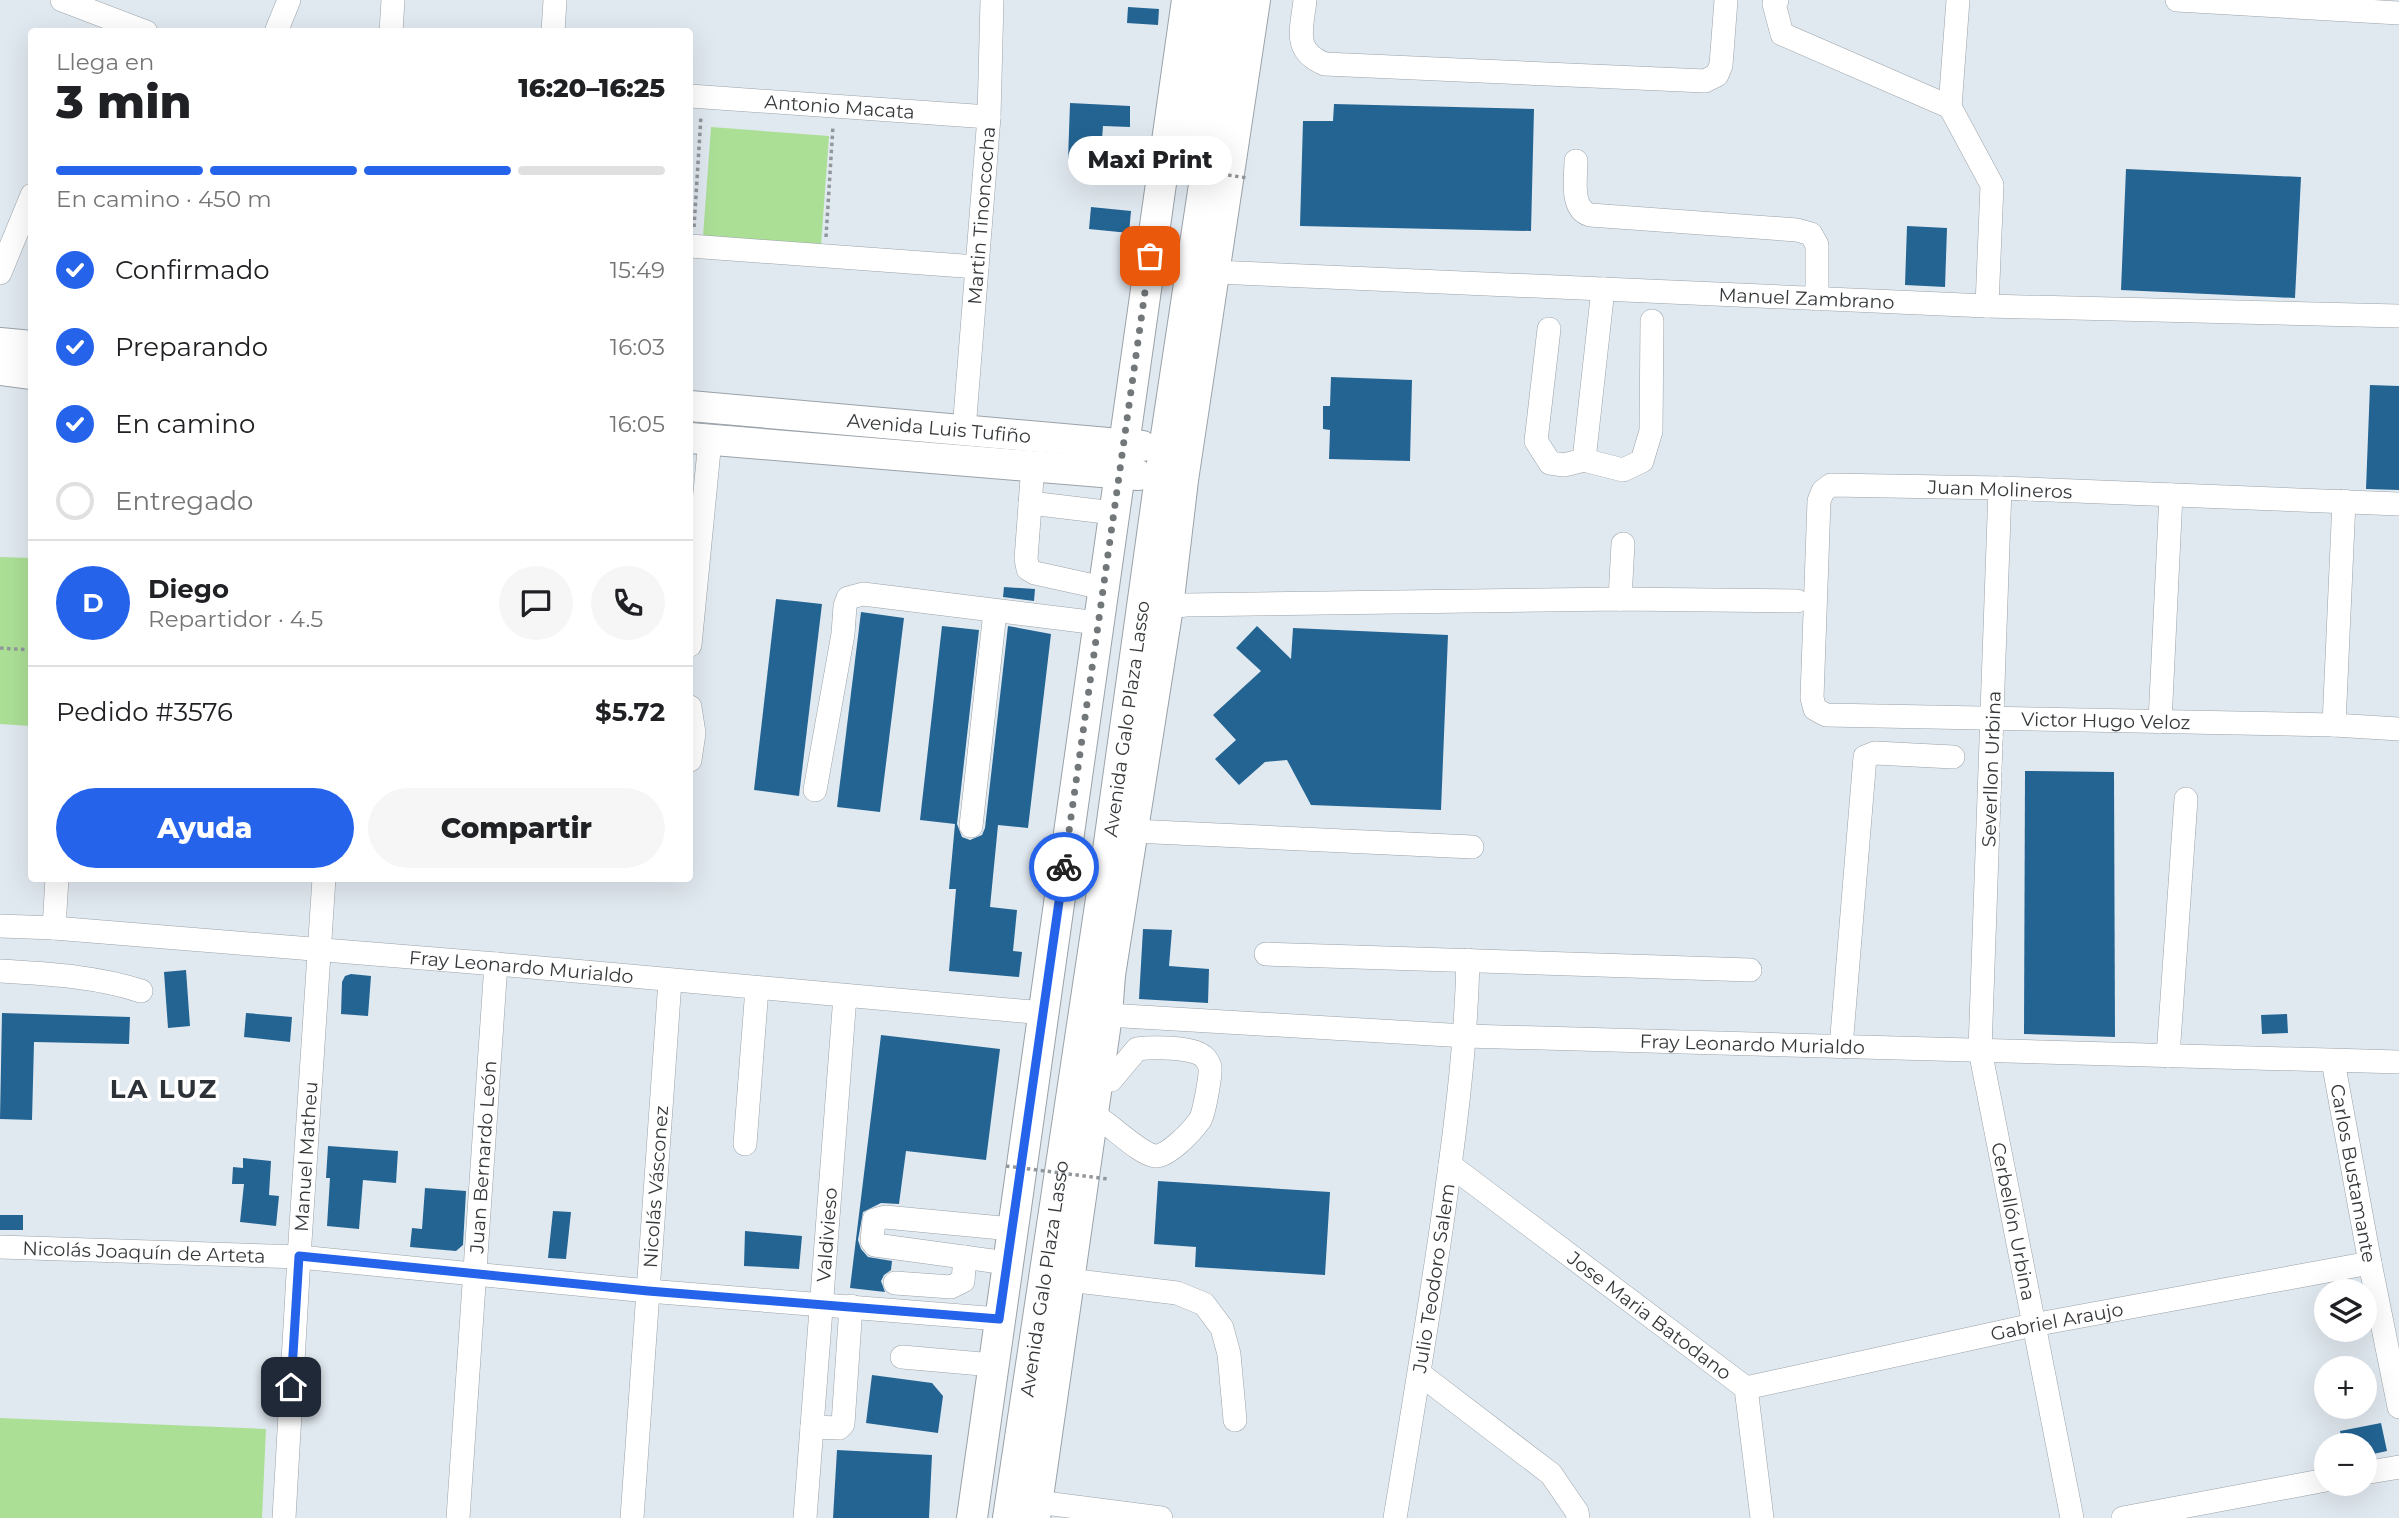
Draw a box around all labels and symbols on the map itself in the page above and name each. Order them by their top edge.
street label: Antonio Macata [764,90,915,124]
street label: Martin Tinoncocha [963,126,1000,306]
callout: Maxi Print [1068,137,1232,186]
pin [1120,226,1180,286]
street label: Manuel Zambrano [1718,283,1895,314]
street label: Avenida Luis Tufiño [846,409,1032,448]
street label: Juan Molineros [1926,475,2073,504]
street label: Avenida Galo Plaza Lasso [1099,599,1155,838]
street label: Severllon Urbina [1977,690,2006,848]
street label: Victor Hugo Veloz [2021,708,2191,734]
courier [1029,832,1099,902]
street label: Fray Leonardo Murialdo [408,946,635,988]
street label: Fray Leonardo Murialdo [1639,1030,1865,1059]
street label: Juan Bernardo León [465,1060,501,1255]
district label: LA LUZ [110,1073,218,1105]
street label: Manuel Matheu [290,1081,323,1233]
street label: Carlos Bustamante [2325,1082,2381,1265]
street label: Nicolás Vásconez [639,1105,673,1269]
street label: Cerbellón Urbina [1986,1140,2040,1303]
street label: Avenida Galo Plaza Lasso [1015,1159,1074,1398]
street label: Julio Teodoro Salem [1408,1182,1460,1376]
street label: Valdivieso [812,1187,842,1283]
street label: Nicolás Joaquín de Arteta [22,1237,266,1268]
street label: Jose Maria Batodano [1562,1246,1736,1385]
street label: Gabriel Araujo [1988,1298,2125,1346]
pin [261,1357,321,1417]

